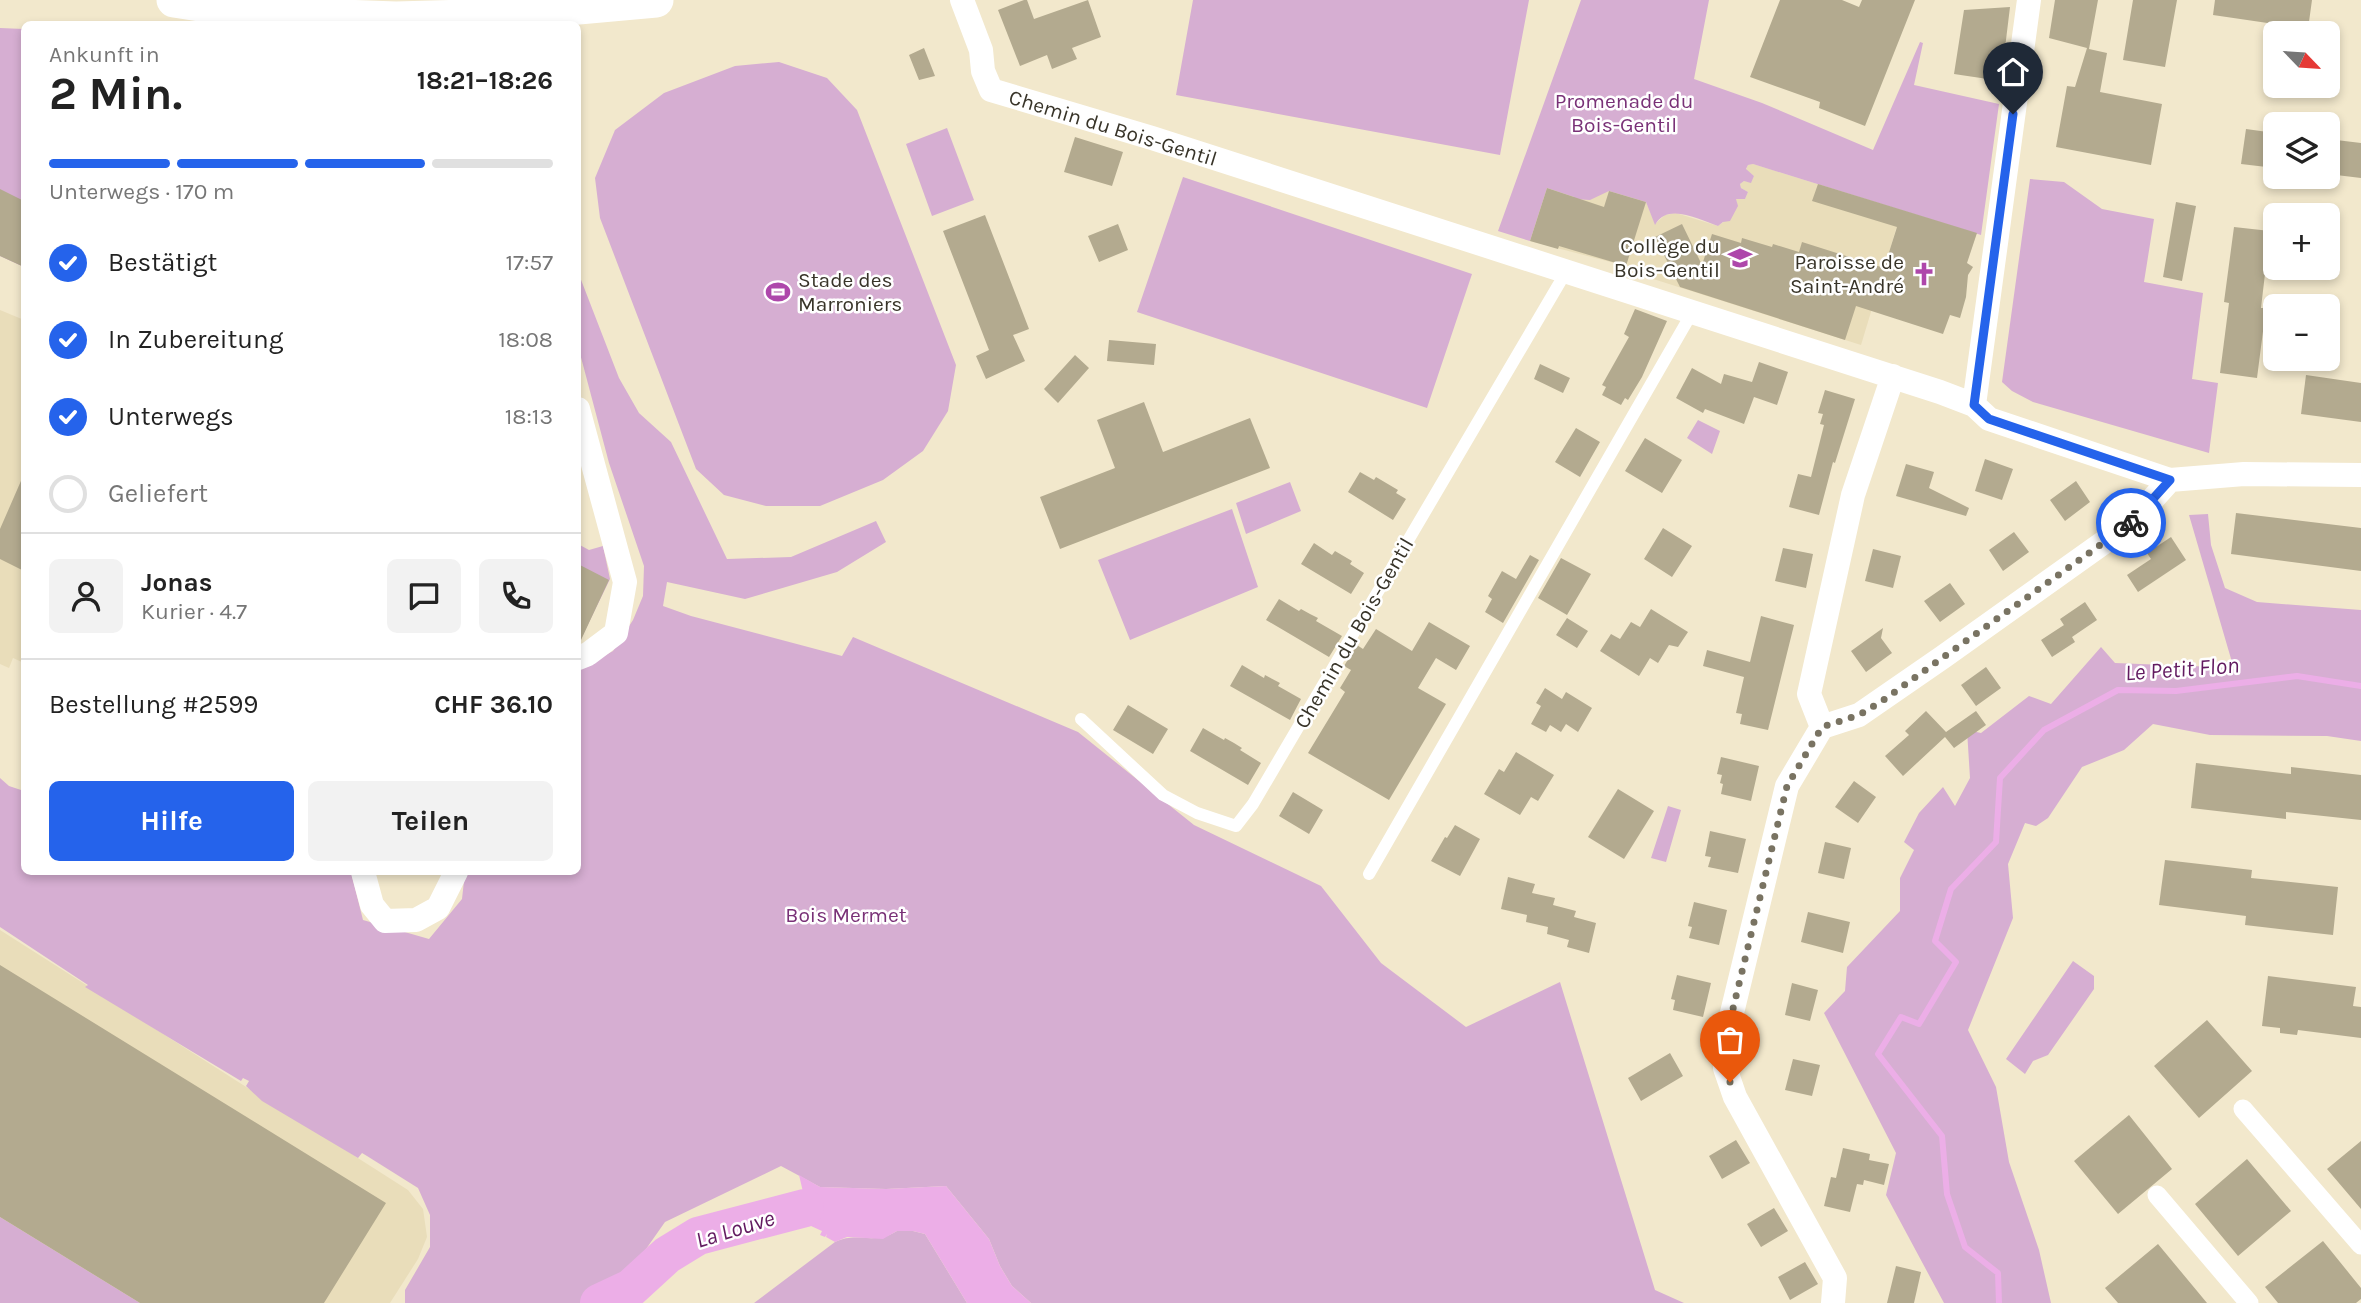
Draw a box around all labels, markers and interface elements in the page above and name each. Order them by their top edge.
north arrow [2263,21,2340,98]
map controls [2263,21,2340,371]
text: Ankunft in [49,41,160,68]
pin [1983,42,2043,114]
icon: home [1994,53,2032,91]
text: 18:21–18:26 [417,65,553,96]
text: 2 Min. [49,67,182,121]
street label: Chemin du Bois-Gentil [1006,85,1220,171]
park label: Promenade du Bois-Gentil [1555,89,1693,137]
button: layers [2263,112,2340,189]
text: Unterwegs · 170 m [49,178,234,205]
button: + [2263,203,2340,280]
place label: Collège du Bois-Gentil [1614,234,1720,282]
icon: check [49,244,87,282]
school or university icon: Collège du Bois-Gentil [1726,244,1754,272]
text: Bestätigt [108,247,217,278]
text: 17:57 [506,249,553,276]
place label: Paroisse de Saint-André [1790,250,1904,298]
church icon: Paroisse de Saint-André [1910,260,1938,288]
place label: Stade des Marroniers [798,268,902,316]
sports icon: Stade des Marroniers [764,278,792,306]
button: − [2263,294,2340,371]
icon: check [49,321,87,359]
text: In Zubereitung [108,324,283,355]
text: 18:08 [498,326,553,353]
icon: check [49,398,87,436]
text: Unterwegs [108,401,234,432]
text: 18:13 [505,403,553,430]
text: Geliefert [108,478,208,509]
courier [2096,488,2166,558]
icon: bike [2112,504,2150,542]
street label: Chemin du Bois-Gentil [1290,533,1418,733]
button: person [49,559,123,633]
button: chat [387,559,461,633]
button: phone [479,559,553,633]
text: Jonas [141,567,212,598]
text: Kurier · 4.7 [141,598,247,625]
water label: Le Petit Flon [2124,652,2240,686]
text: Bestellung #2599 [49,689,258,720]
text: CHF 36.10 [434,689,553,720]
button: Hilfe [49,781,294,861]
button: Teilen [308,781,553,861]
park label: Bois Mermet [785,903,907,927]
pin [1700,1010,1760,1082]
icon: bag [1711,1021,1749,1059]
water label: La Louve [692,1204,778,1254]

